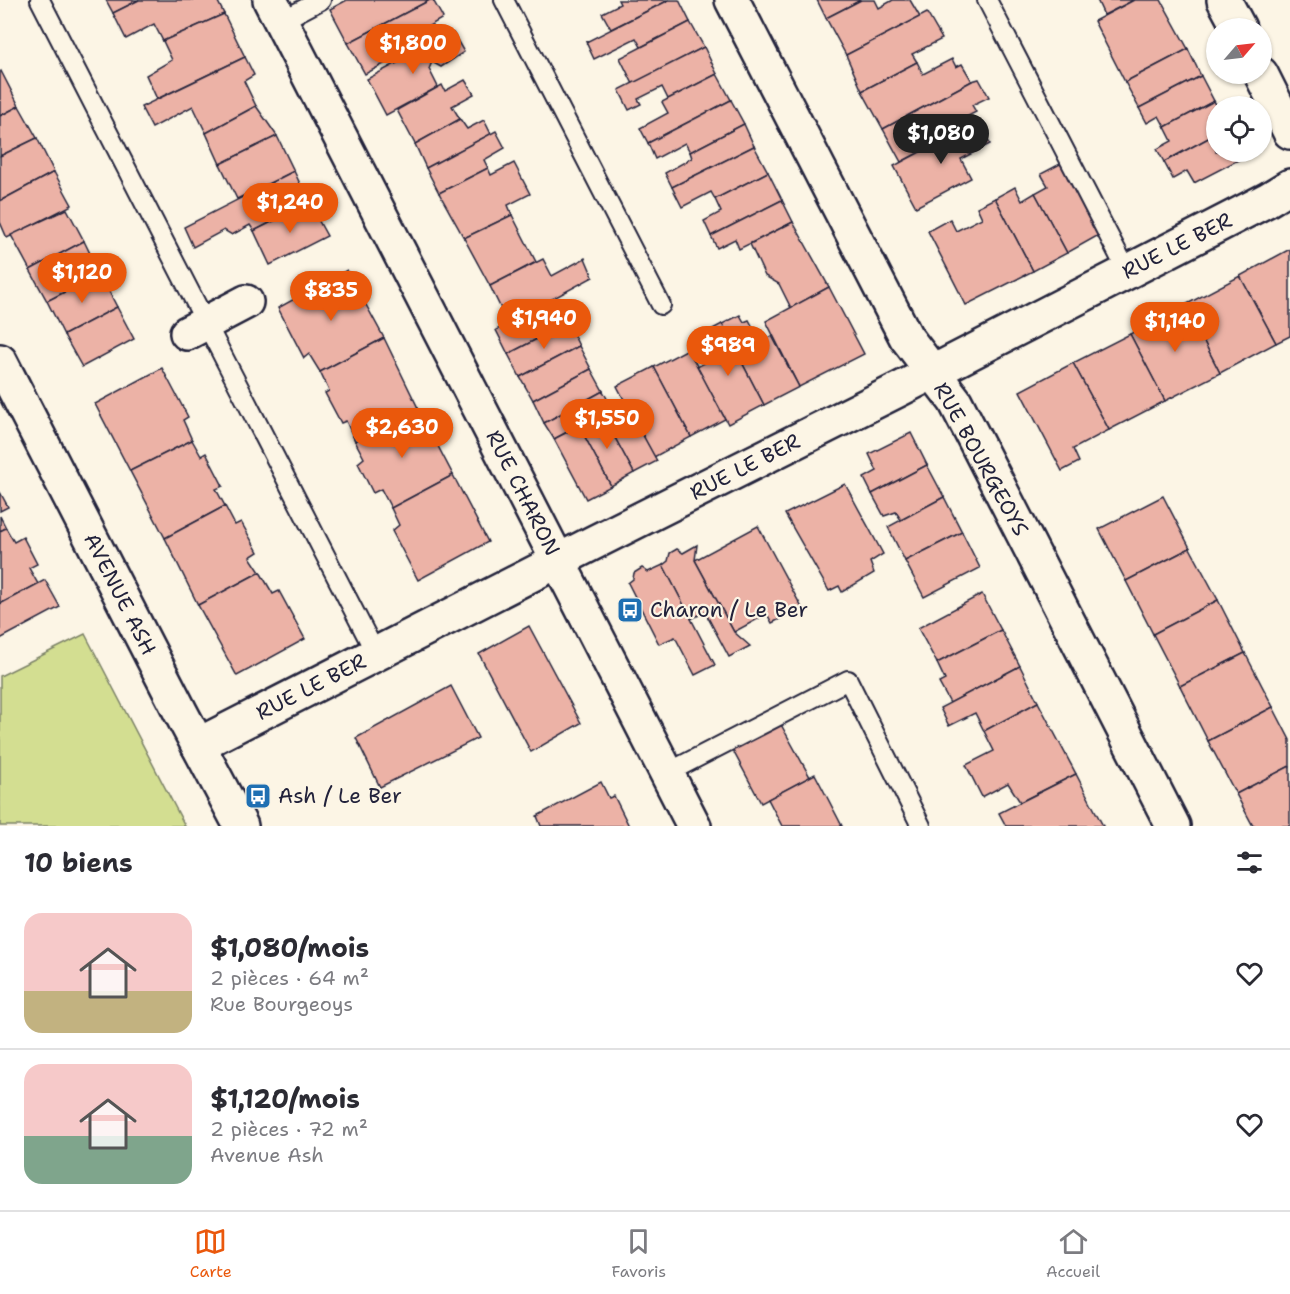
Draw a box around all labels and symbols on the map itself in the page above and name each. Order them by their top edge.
north arrow [1206,18,1272,84]
pin: $1,800 [364,24,462,75]
pin: $1,080 [892,114,990,165]
pin: $1,240 [241,183,339,234]
street label: RUE LE BER [1117,206,1237,286]
pin: $1,120 [33,253,131,304]
pin: $835 [295,271,367,322]
pin: $1,940 [495,299,593,350]
pin: $1,140 [1126,302,1224,353]
pin: $989 [692,326,764,377]
street label: RUE BOURGEOYS [927,377,1035,541]
pin: $1,550 [558,399,656,450]
pin: $2,630 [353,408,451,459]
street label: RUE CHARON [479,426,567,560]
street label: RUE LE BER [685,427,805,507]
street label: AVENUE ASH [77,528,163,660]
bus stop icon: Charon / Le Ber [615,595,645,625]
place label: Charon / Le Ber [650,596,808,624]
street label: RUE LE BER [251,647,371,727]
bus stop icon: Ash / Le Ber [243,781,273,811]
place label: Ash / Le Ber [278,782,402,810]

